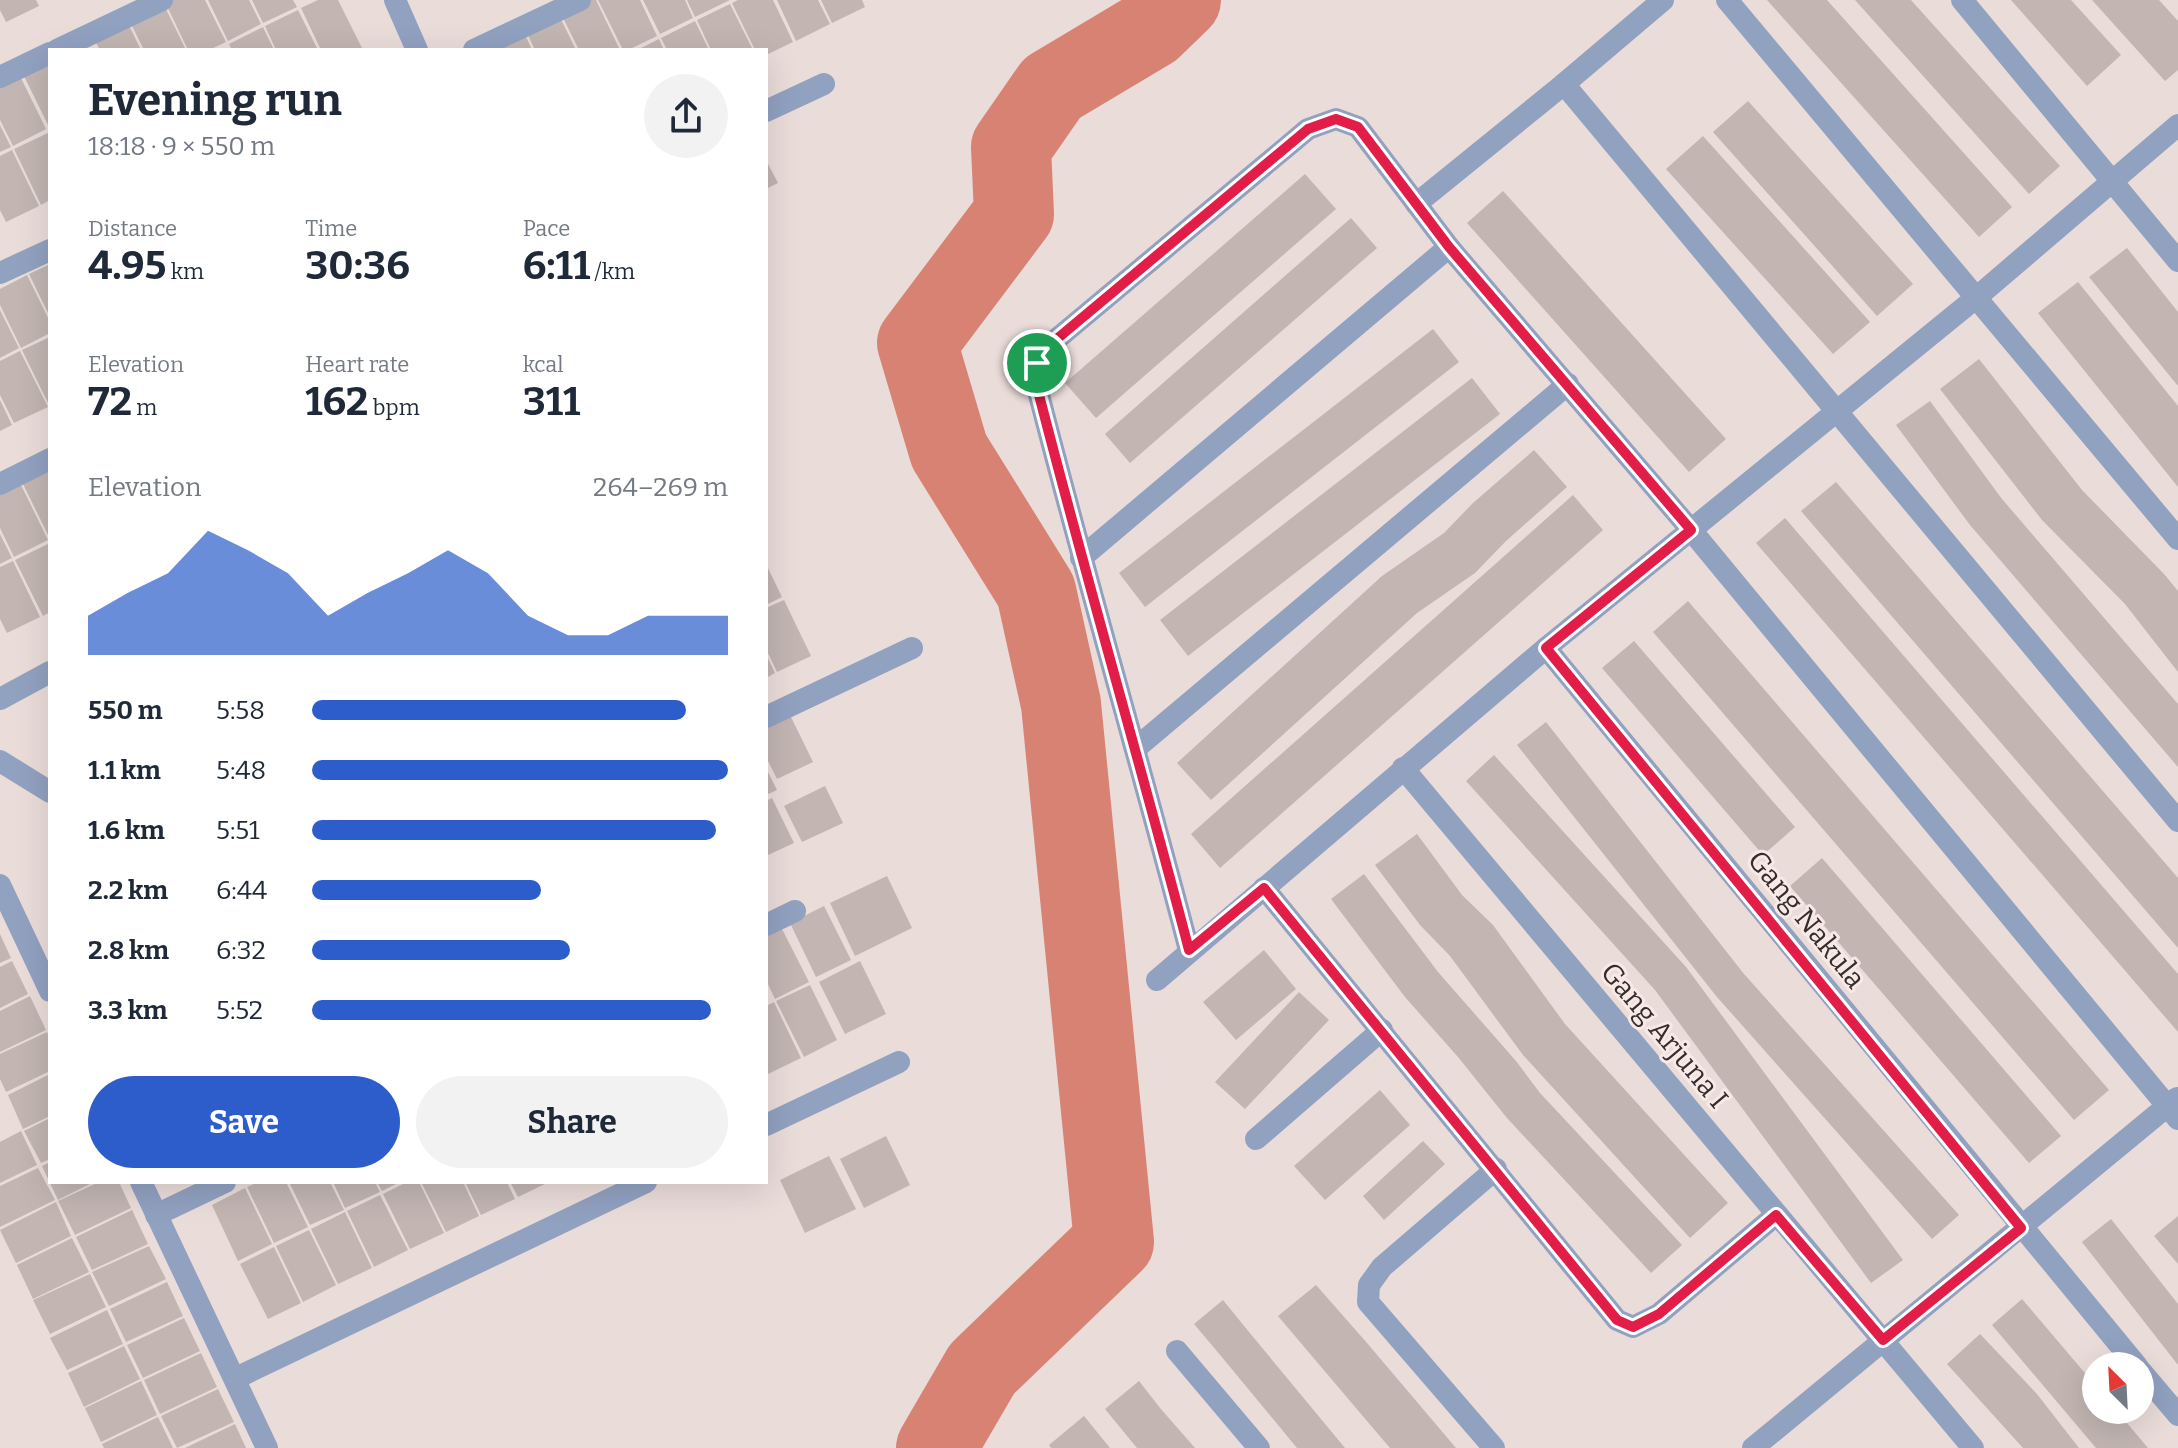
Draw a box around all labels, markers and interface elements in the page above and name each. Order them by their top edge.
text: Evening run [88,74,342,127]
button: share [644,74,728,158]
text: 18:18 · 9 × 550 m [88,131,275,162]
text: Distance [88,215,177,242]
text: Time [305,215,357,242]
text: Pace [523,215,570,242]
text: 4.95 [88,242,166,290]
text: 30:36 [305,242,410,290]
text: 6:11 [523,242,590,290]
text: km [166,258,204,285]
text: /km [590,258,635,285]
pin [1003,329,1071,397]
icon: arrive [1015,341,1059,385]
text: Elevation [88,351,184,378]
text: Heart rate [305,351,409,378]
text: kcal [523,351,564,378]
text: 72 [88,378,132,426]
text: 162 [305,378,368,426]
text: 311 [523,378,580,426]
text: m [132,394,157,421]
text: bpm [368,394,420,421]
text: Elevation [88,472,201,503]
text: 264–269 m [593,472,728,503]
text: 550 m [88,695,162,726]
text: 5:58 [216,695,265,726]
text: 1.1 km [88,755,161,786]
text: 5:48 [216,755,266,786]
text: 1.6 km [88,815,165,846]
text: 5:51 [216,815,260,846]
street label: Gang Nakula [1741,844,1872,995]
text: 2.2 km [88,875,168,906]
text: 6:44 [216,875,267,906]
text: 2.8 km [88,935,169,966]
text: 6:32 [216,935,266,966]
street label: Gang Arjuna I [1594,956,1735,1115]
text: 3.3 km [88,995,168,1026]
text: 5:52 [216,995,263,1026]
button: Save [88,1076,400,1168]
button: Share [416,1076,728,1168]
north arrow [2082,1352,2154,1424]
map controls [2082,1352,2154,1424]

